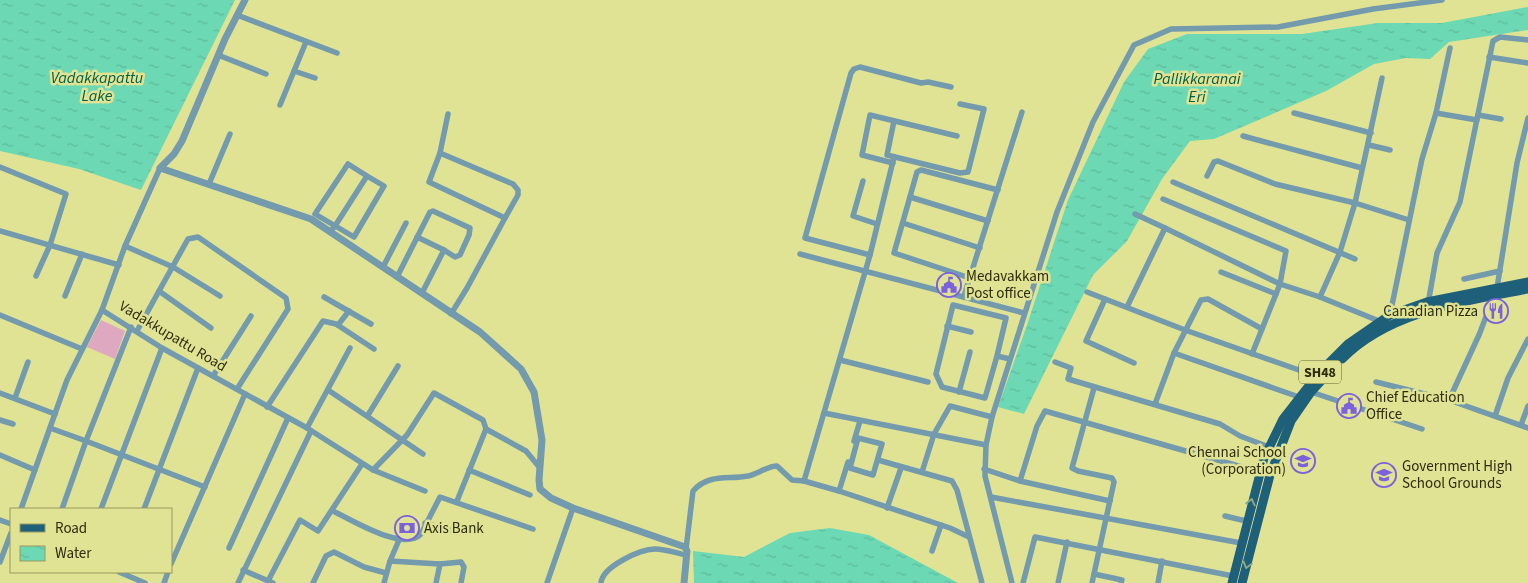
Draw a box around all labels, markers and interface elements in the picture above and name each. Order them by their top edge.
water label: Vadakkapattu Lake [51,67,143,107]
water label: Pallikkaranai Eri [1153,68,1241,108]
place label: Medavakkam Post office [966,266,1049,304]
public building icon: Medavakkam Post office [936,272,962,298]
street label: Vadakkupattu Road [115,296,231,377]
restaurant icon: Canadian Pizza [1483,298,1509,324]
place label: Canadian Pizza [1383,301,1478,322]
road number: SH48 [1299,361,1341,384]
place label: Chief Education Office [1366,387,1465,425]
public building icon: Chief Education Office [1336,393,1362,419]
place label: Chennai School (Corporation) [1188,442,1286,480]
school or university icon: Chennai School (Corporation) [1290,448,1316,474]
place label: Government High School Grounds [1402,456,1512,494]
school or university icon: Government High School Grounds [1371,462,1397,488]
one-way arrow [1245,497,1256,506]
legend [10,508,172,573]
bank icon: Axis Bank [394,515,420,541]
text: Road [55,518,87,539]
place label: Axis Bank [424,518,484,539]
text: Water [55,543,92,564]
one-way arrow [1242,560,1252,569]

